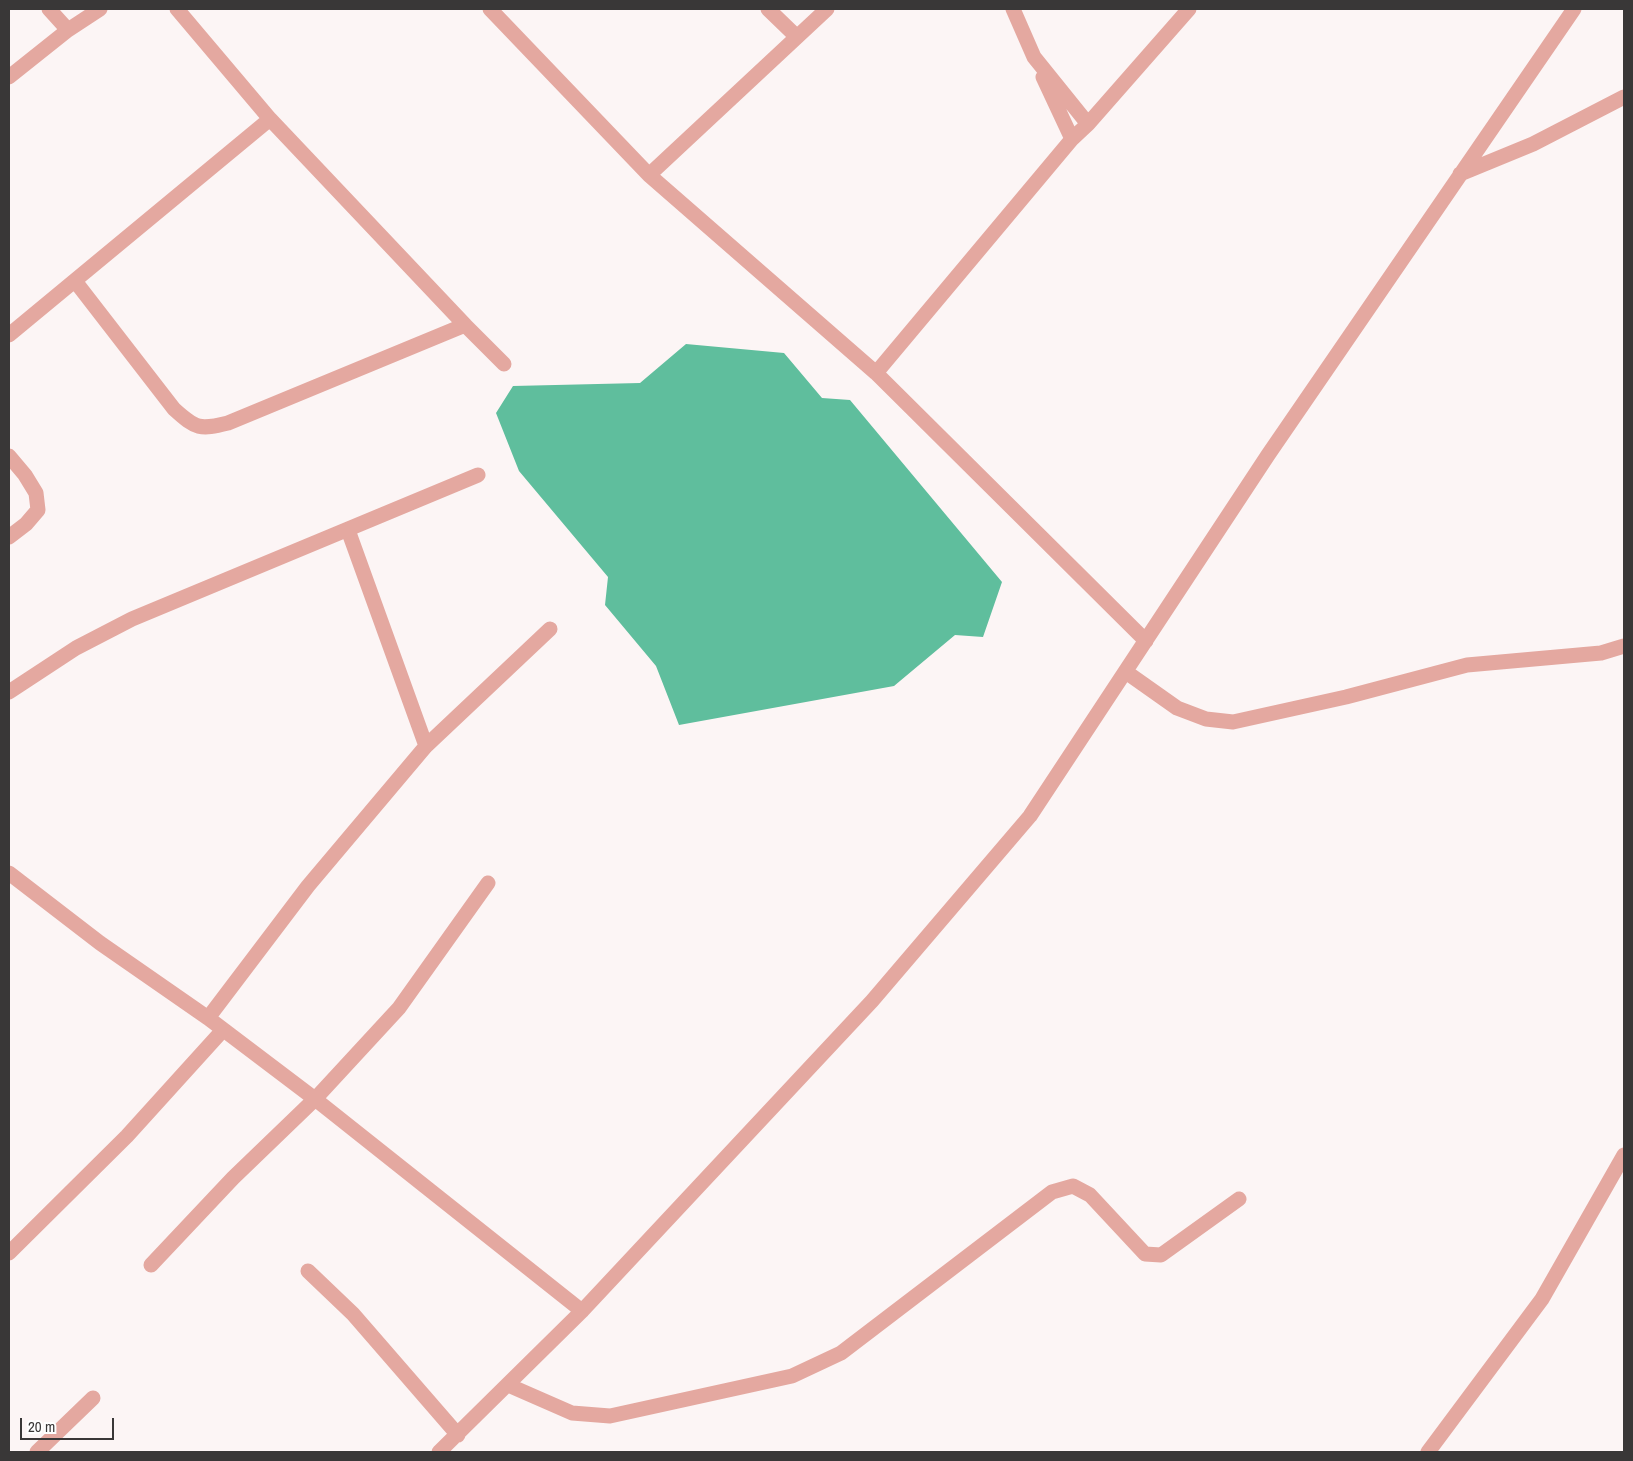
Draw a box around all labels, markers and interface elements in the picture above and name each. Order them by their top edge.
scale bar [22,1408,116,1440]
text: 20 m [28,1416,55,1437]

